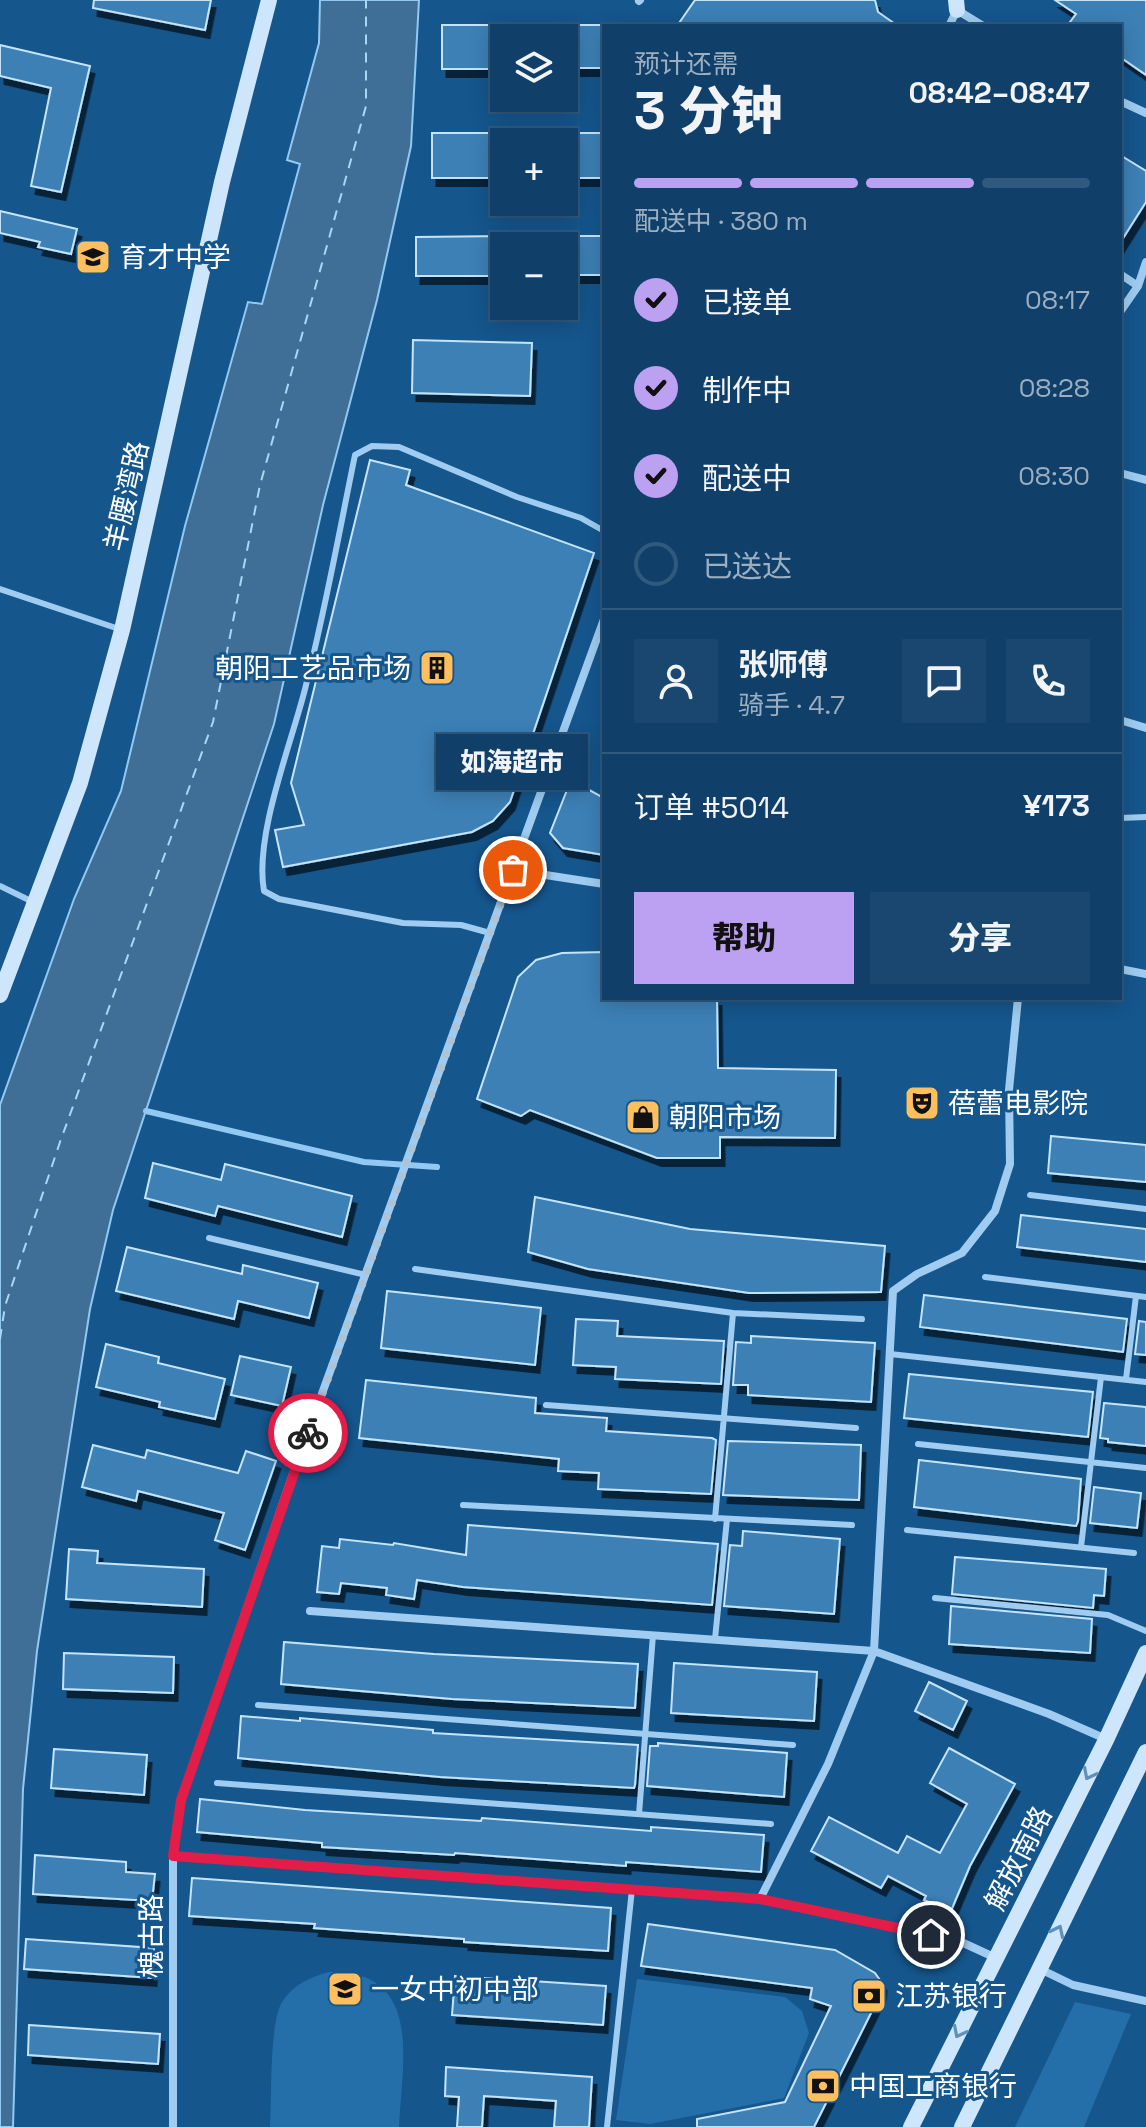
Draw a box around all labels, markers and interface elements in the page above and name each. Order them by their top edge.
map controls [490,24,578,320]
button: layers [490,24,578,112]
text: 预计还需 [634,47,738,81]
text: 08:42–08:47 [908,73,1090,112]
text: 3 分钟 [634,78,783,144]
button: + [490,128,578,216]
text: 配送中 · 380 m [634,204,808,238]
button: − [490,232,578,320]
school or university icon: 育才中学 [74,238,112,276]
place label: 育才中学 [119,239,231,275]
icon: check [634,278,678,322]
text: 已接单 [702,283,792,322]
text: 08:17 [1025,283,1090,317]
icon: check [634,366,678,410]
text: 制作中 [702,371,792,410]
text: 08:28 [1019,371,1090,405]
street label: 羊腰湾路 [96,437,156,555]
icon: check [634,454,678,498]
text: 配送中 [702,459,792,498]
text: 08:30 [1018,459,1090,493]
text: 已送达 [702,547,792,586]
button: person [634,639,718,723]
button: chat [902,639,986,723]
button: phone [1006,639,1090,723]
text: 张师傅 [738,645,828,684]
building icon: 朝阳工艺品市场 [418,649,456,687]
place label: 朝阳工艺品市场 [215,650,411,686]
text: 骑手 · 4.7 [738,688,845,722]
callout: 如海超市 [437,734,589,790]
text: 如海超市 [460,745,564,779]
text: ¥173 [1023,786,1090,825]
text: 订单 #5014 [634,788,789,827]
pin [479,836,547,904]
icon: bag [491,848,535,892]
button: 帮助 [634,892,854,984]
button: 分享 [870,892,1090,984]
theatre icon: 蓓蕾电影院 [903,1084,941,1122]
place label: 蓓蕾电影院 [948,1085,1088,1121]
shop icon: 朝阳市场 [624,1098,662,1136]
place label: 朝阳市场 [669,1099,781,1135]
courier [268,1393,348,1473]
icon: bike [286,1411,330,1455]
one-way arrow [1083,1766,1098,1781]
street label: 解放南路 [977,1800,1059,1916]
street label: 槐古路 [133,1894,169,1978]
pin [897,1901,965,1969]
icon: home [909,1913,953,1957]
one-way arrow [1048,1925,1064,1940]
school or university icon: 一女中初中部 [326,1970,364,2008]
place label: 一女中初中部 [371,1971,539,2007]
bank icon: 江苏银行 [850,1977,888,2015]
place label: 江苏银行 [895,1978,1007,2014]
one-way arrow [953,2023,969,2038]
bank icon: 中国工商银行 [804,2067,842,2105]
place label: 中国工商银行 [849,2068,1017,2104]

